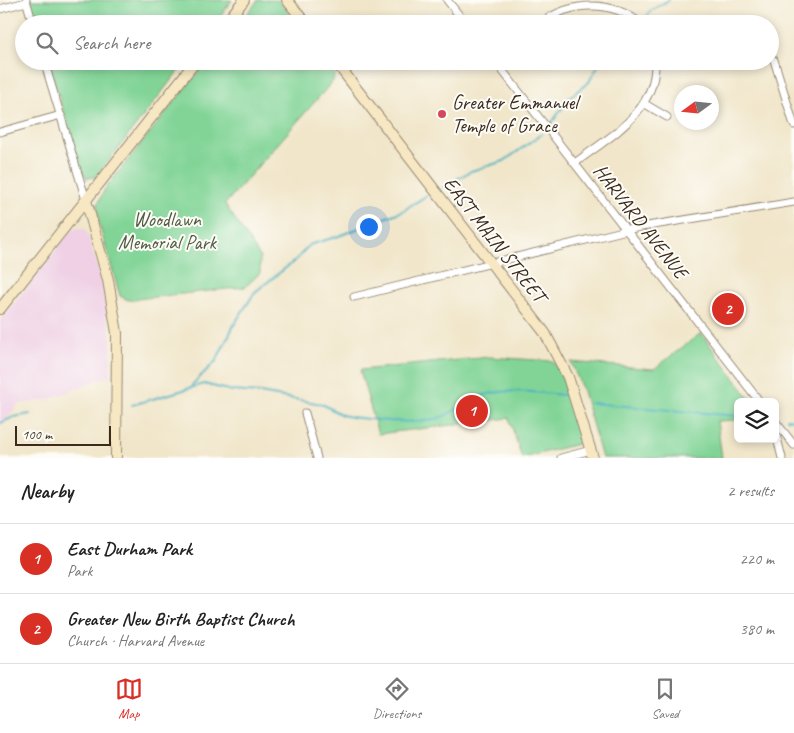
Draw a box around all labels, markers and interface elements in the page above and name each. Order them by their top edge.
search box [15,15,779,70]
icon: search [33,29,61,57]
text: Search here [73,31,150,55]
north arrow [674,85,719,130]
place label: Greater Emmanuel Temple of Grace [452,90,581,138]
marker: Greater Emmanuel Temple of Grace [436,108,448,120]
street label: HARVARD AVENUE [588,159,695,286]
street label: EAST MAIN STREET [438,172,554,311]
park label: Woodlawn Memorial Park [118,207,218,255]
your location [356,214,382,240]
pin: 2 [712,290,744,328]
pin: 1 [456,392,488,430]
map controls [734,398,779,443]
button: layers [734,398,779,443]
scale bar [15,423,111,446]
text: 100 m [22,426,52,443]
text: Nearby [20,478,73,504]
text: 2 results [727,481,774,501]
text: East Durham Park [67,537,192,561]
text: 1 [32,549,40,569]
text: 220 m [740,549,774,569]
text: Park [67,561,92,581]
text: Greater New Birth Baptist Church [67,607,294,631]
text: 2 [32,619,40,639]
text: 380 m [740,619,774,639]
text: Church · Harvard Avenue [67,631,204,651]
tab: Map [115,675,143,722]
tab: Directions [373,675,421,722]
tab: Saved [651,675,679,722]

